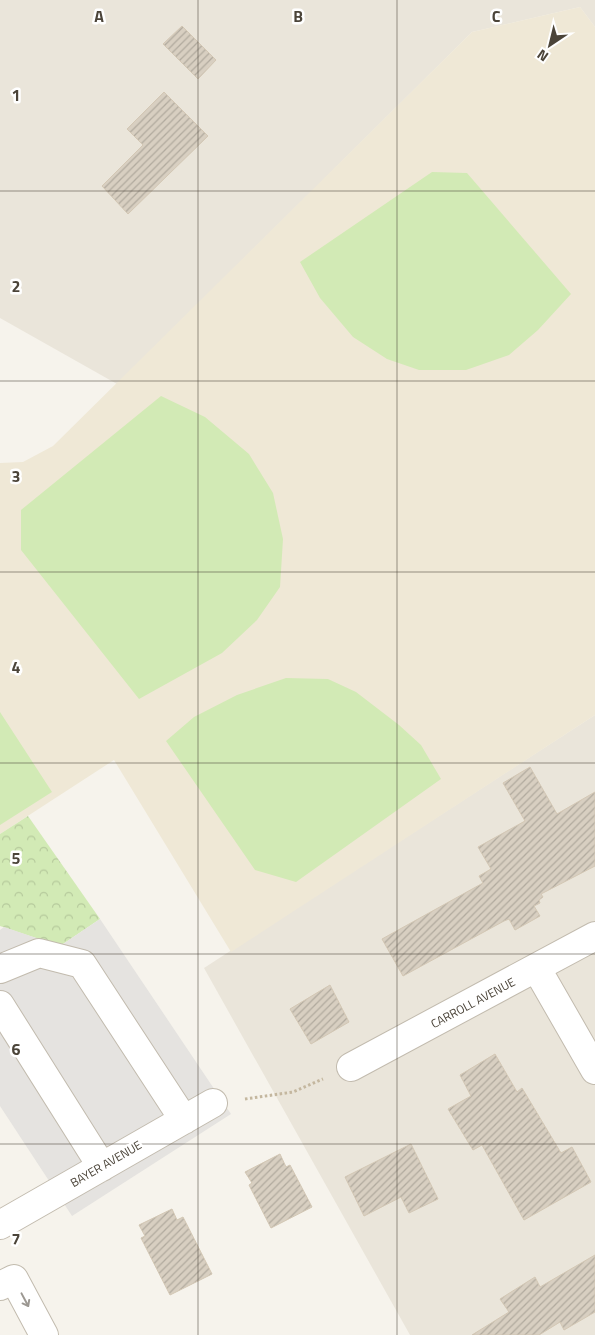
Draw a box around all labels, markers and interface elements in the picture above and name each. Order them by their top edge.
text: A [94,4,104,28]
text: B [293,4,303,28]
text: C [492,4,501,28]
north arrow [525,20,575,70]
text: N [532,45,552,67]
text: 1 [12,83,20,107]
text: 2 [12,274,20,298]
text: 3 [12,464,20,488]
text: 4 [12,655,21,679]
text: 5 [12,846,21,870]
street label: CARROLL AVENUE [427,972,519,1033]
text: 6 [12,1037,21,1061]
street label: BAYER AVENUE [66,1135,145,1192]
text: 7 [12,1227,20,1251]
one-way arrow [21,1292,30,1307]

